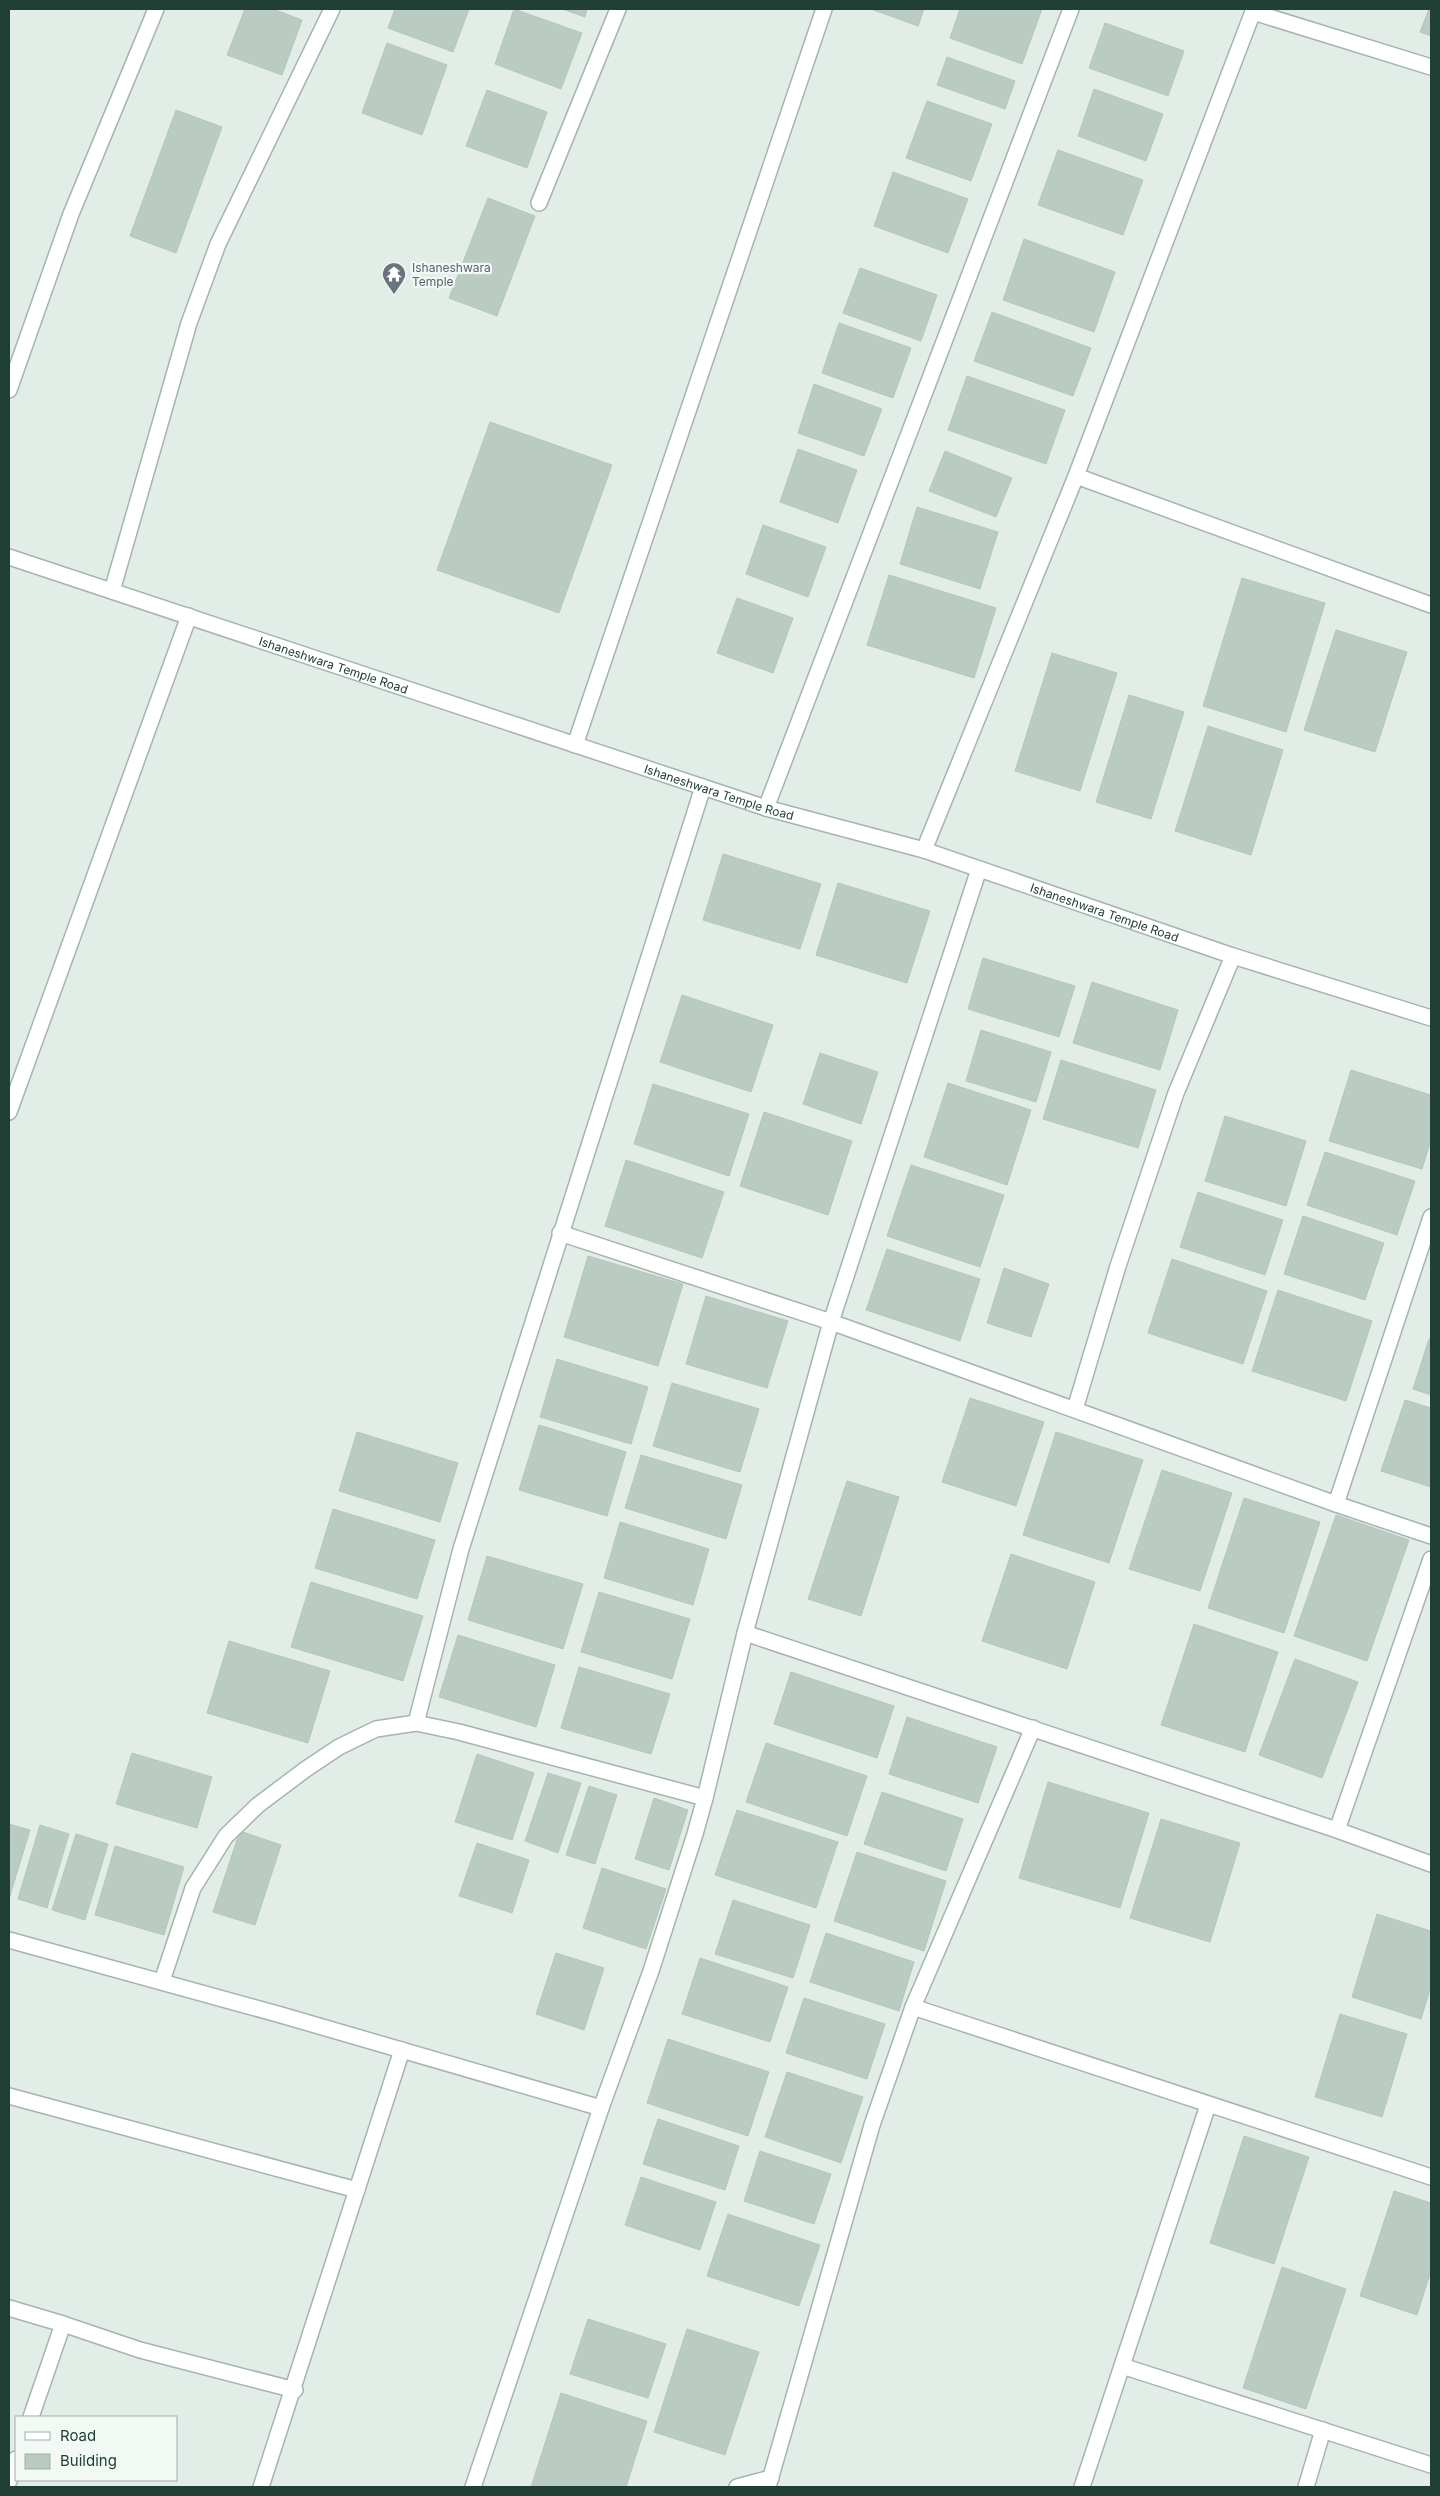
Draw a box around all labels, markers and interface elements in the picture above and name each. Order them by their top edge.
place label: Ishaneshwara Temple [412,260,491,289]
temple icon: Ishaneshwara Temple [381,261,407,295]
street label: Ishaneshwara Temple Road [257,633,410,696]
street label: Ishaneshwara Temple Road [643,761,796,823]
street label: Ishaneshwara Temple Road [1028,880,1181,944]
legend [15,2416,178,2481]
text: Road [60,2426,96,2445]
text: Building [60,2451,117,2470]

